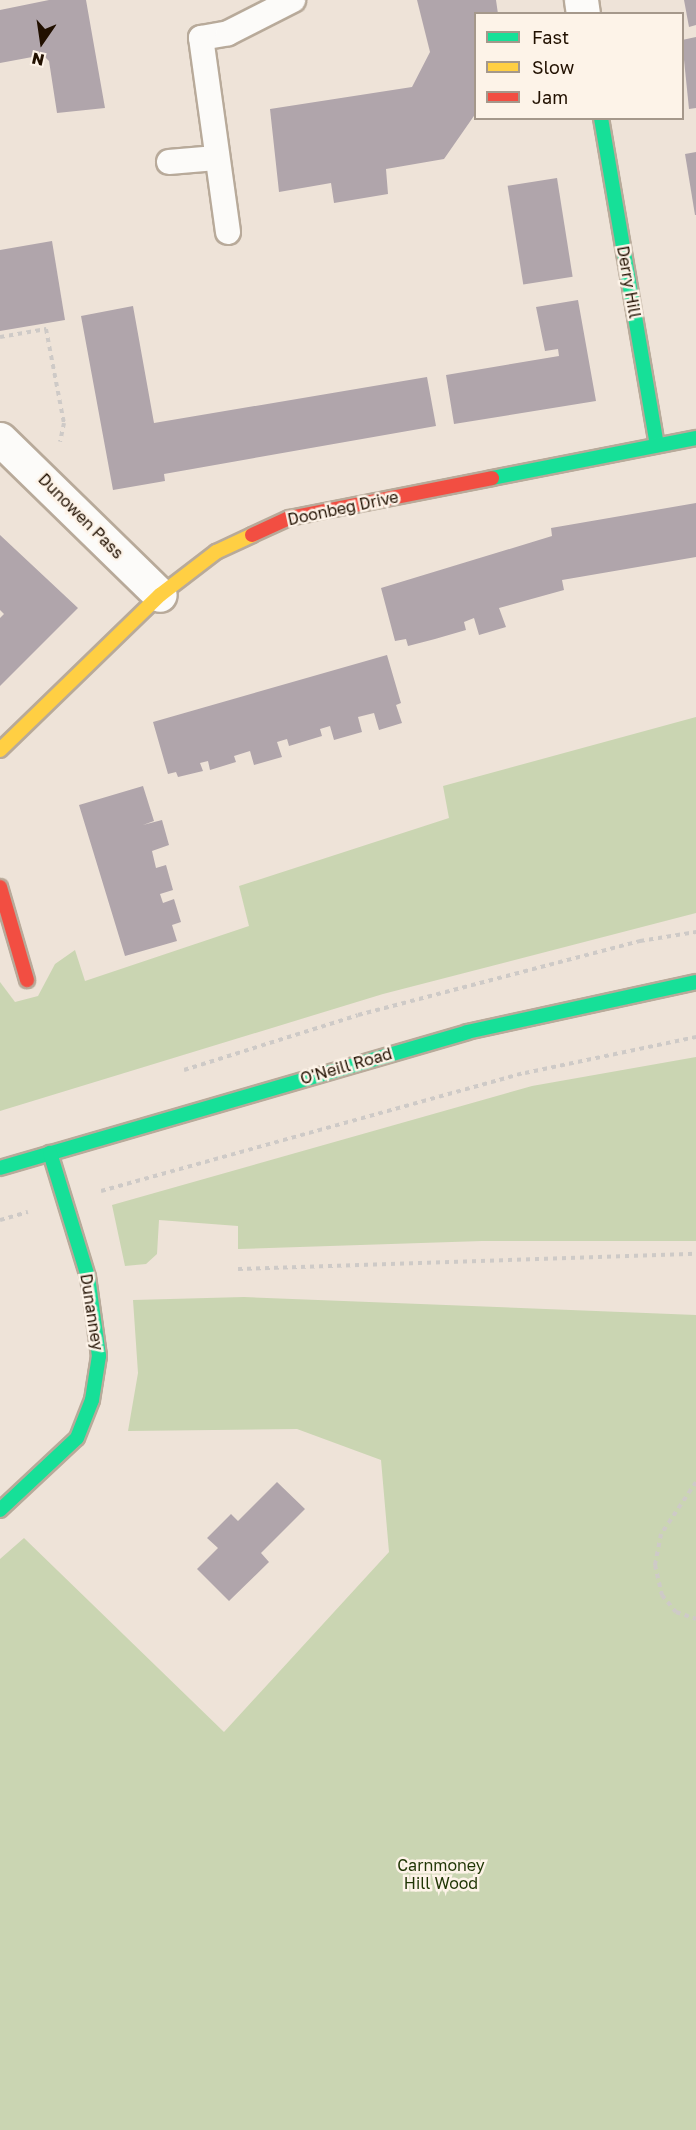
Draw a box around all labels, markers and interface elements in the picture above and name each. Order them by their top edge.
north arrow [12,12,72,72]
legend [474,12,684,120]
text: Fast [532,26,569,48]
text: N [30,48,46,71]
text: Slow [532,56,574,78]
text: Jam [532,86,568,108]
street label: Derry Hill [613,244,645,320]
street label: Dunowen Pass [34,469,128,563]
street label: Doonbeg Drive [286,487,400,529]
street label: O'Neill Road [298,1044,394,1088]
street label: Dunanney [76,1272,108,1352]
park label: Carnmoney Hill Wood [397,1855,485,1893]

